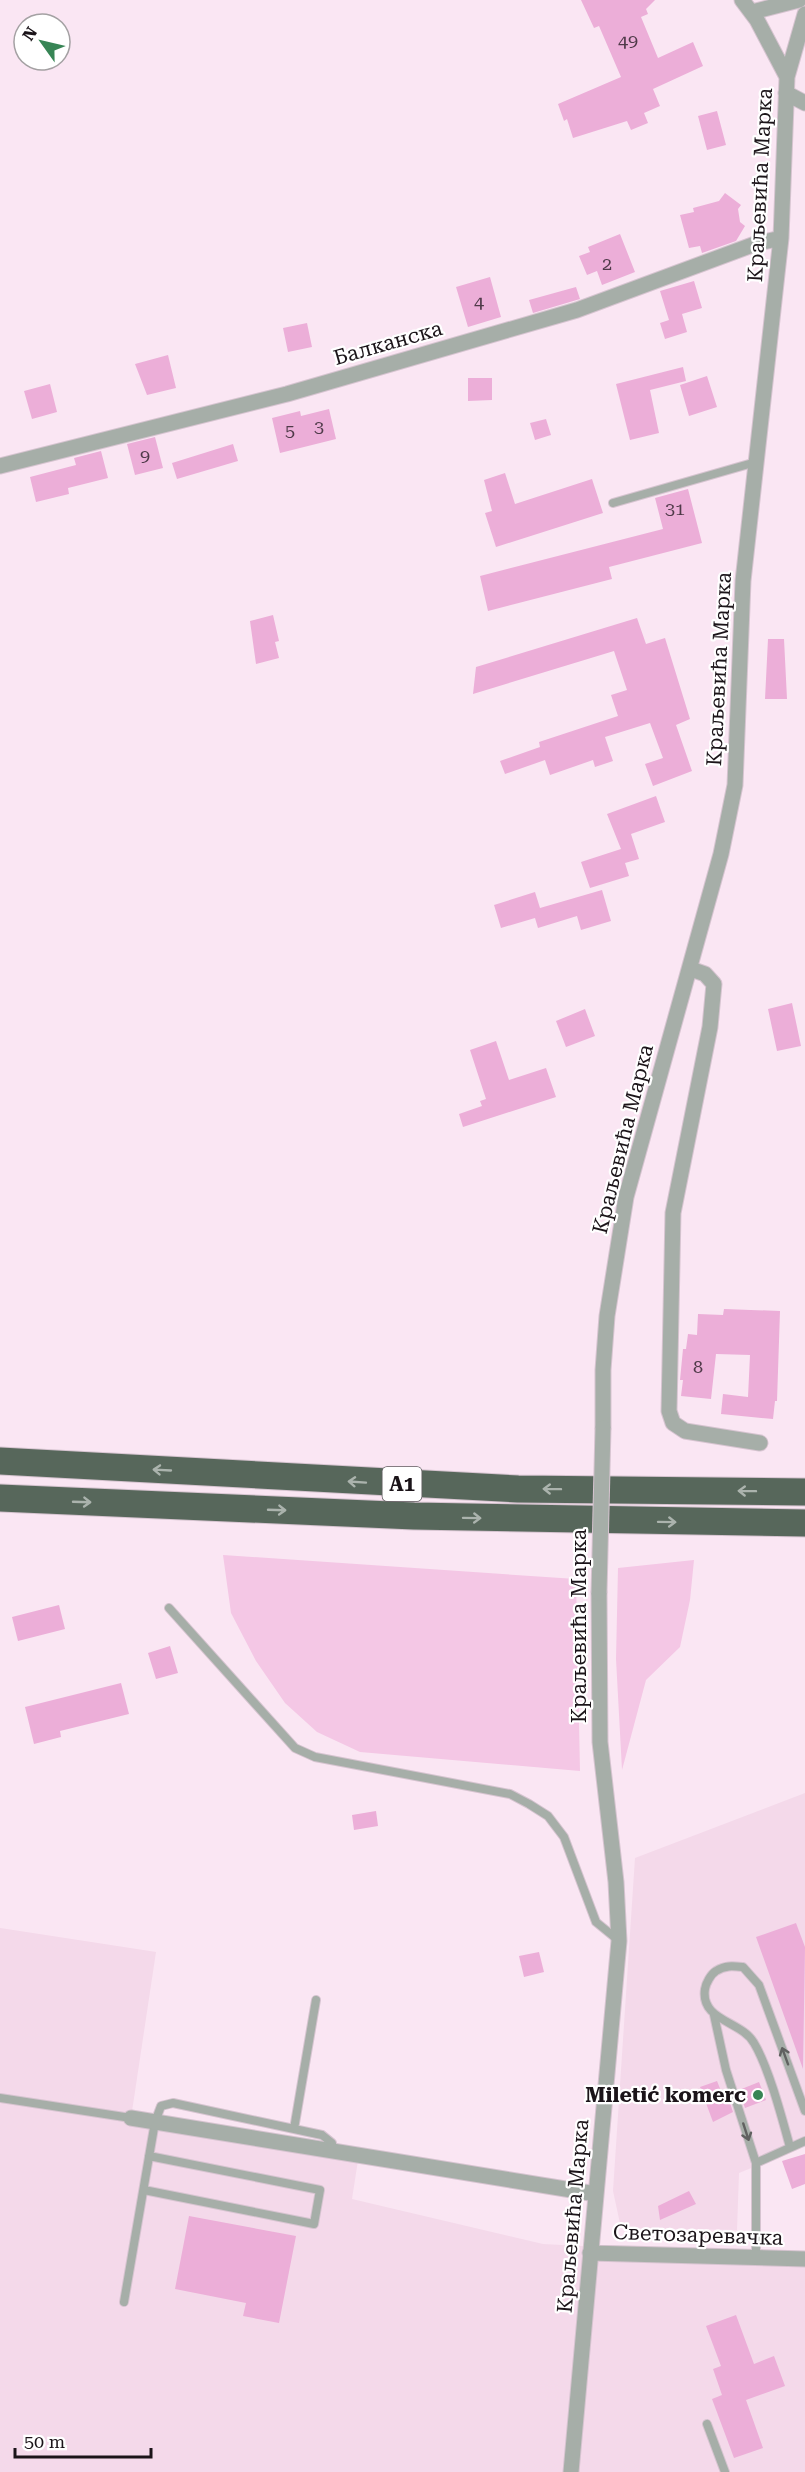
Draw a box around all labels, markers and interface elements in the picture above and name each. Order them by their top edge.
north arrow [12,12,72,72]
text: N [19,23,41,44]
house number: 49 [618,30,638,51]
street label: Краљевића Марка [743,87,777,283]
house number: 2 [602,253,612,274]
house number: 4 [474,291,484,312]
street label: Балканска [331,316,446,370]
house number: 3 [314,416,324,437]
house number: 5 [285,420,295,441]
house number: 9 [140,445,150,466]
house number: 31 [665,498,685,519]
street label: Краљевића Марка [702,571,736,767]
street label: Краљевића Марка [588,1041,658,1236]
house number: 8 [693,1356,703,1377]
one-way arrow [153,1464,173,1475]
road number: A1 [382,1467,422,1501]
one-way arrow [347,1476,367,1487]
one-way arrow [542,1483,562,1495]
one-way arrow [737,1485,757,1497]
one-way arrow [72,1497,92,1508]
one-way arrow [267,1505,287,1516]
one-way arrow [462,1512,482,1523]
one-way arrow [657,1516,677,1528]
street label: Краљевића Марка [567,1528,591,1723]
one-way arrow [779,2047,790,2066]
place label: Miletić komerc [585,2083,746,2107]
marker: Miletić komerc [751,2088,765,2102]
street label: Краљевића Марка [553,2118,593,2314]
one-way arrow [741,2122,752,2141]
street label: Светозаревачка [613,2220,784,2250]
scale bar [15,2421,152,2459]
text: 50 m [24,2431,65,2452]

